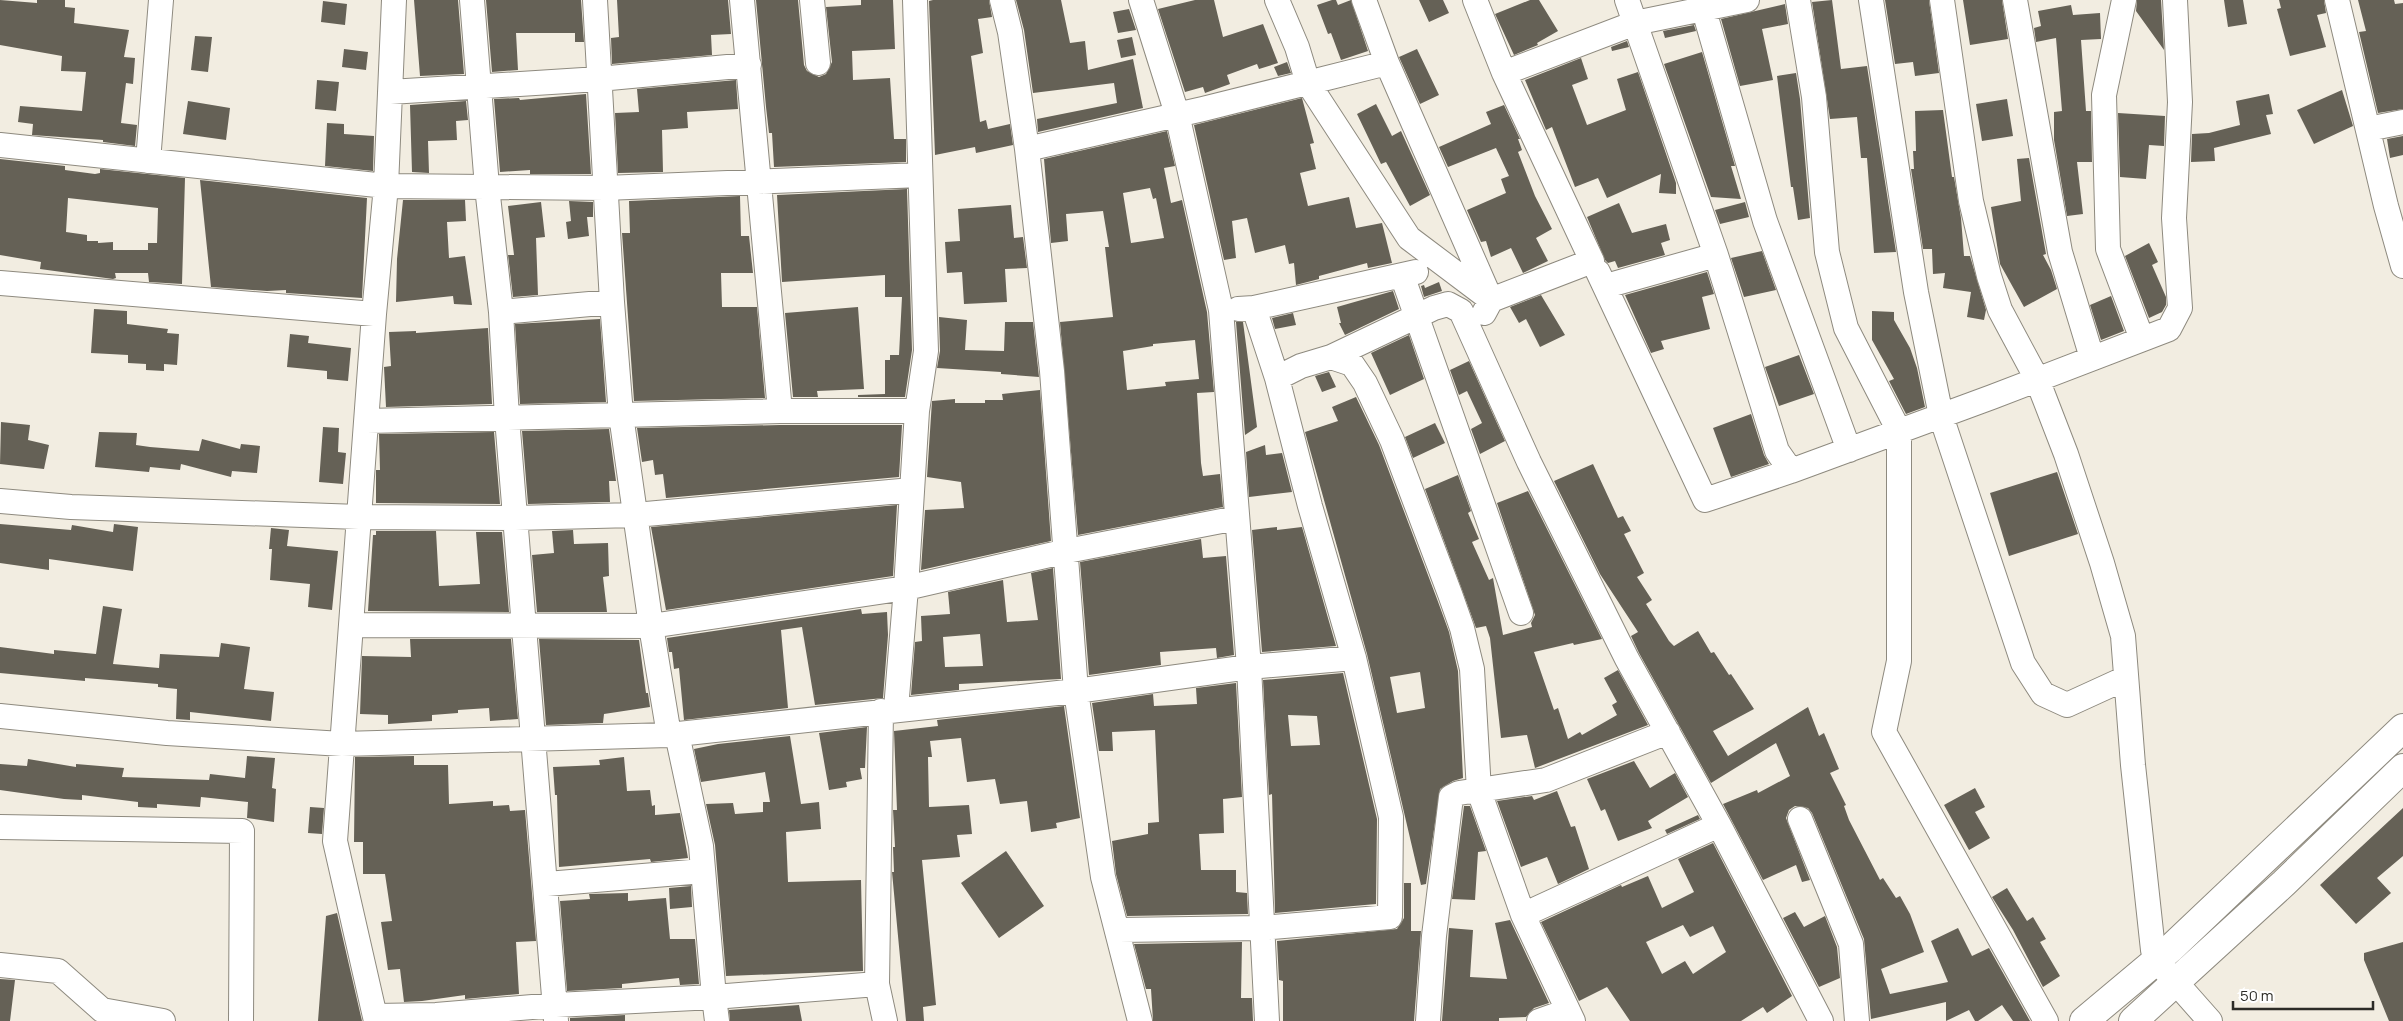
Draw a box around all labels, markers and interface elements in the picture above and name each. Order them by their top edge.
scale bar [2233,978,2373,1010]
text: 50 m [2240,985,2274,1006]

